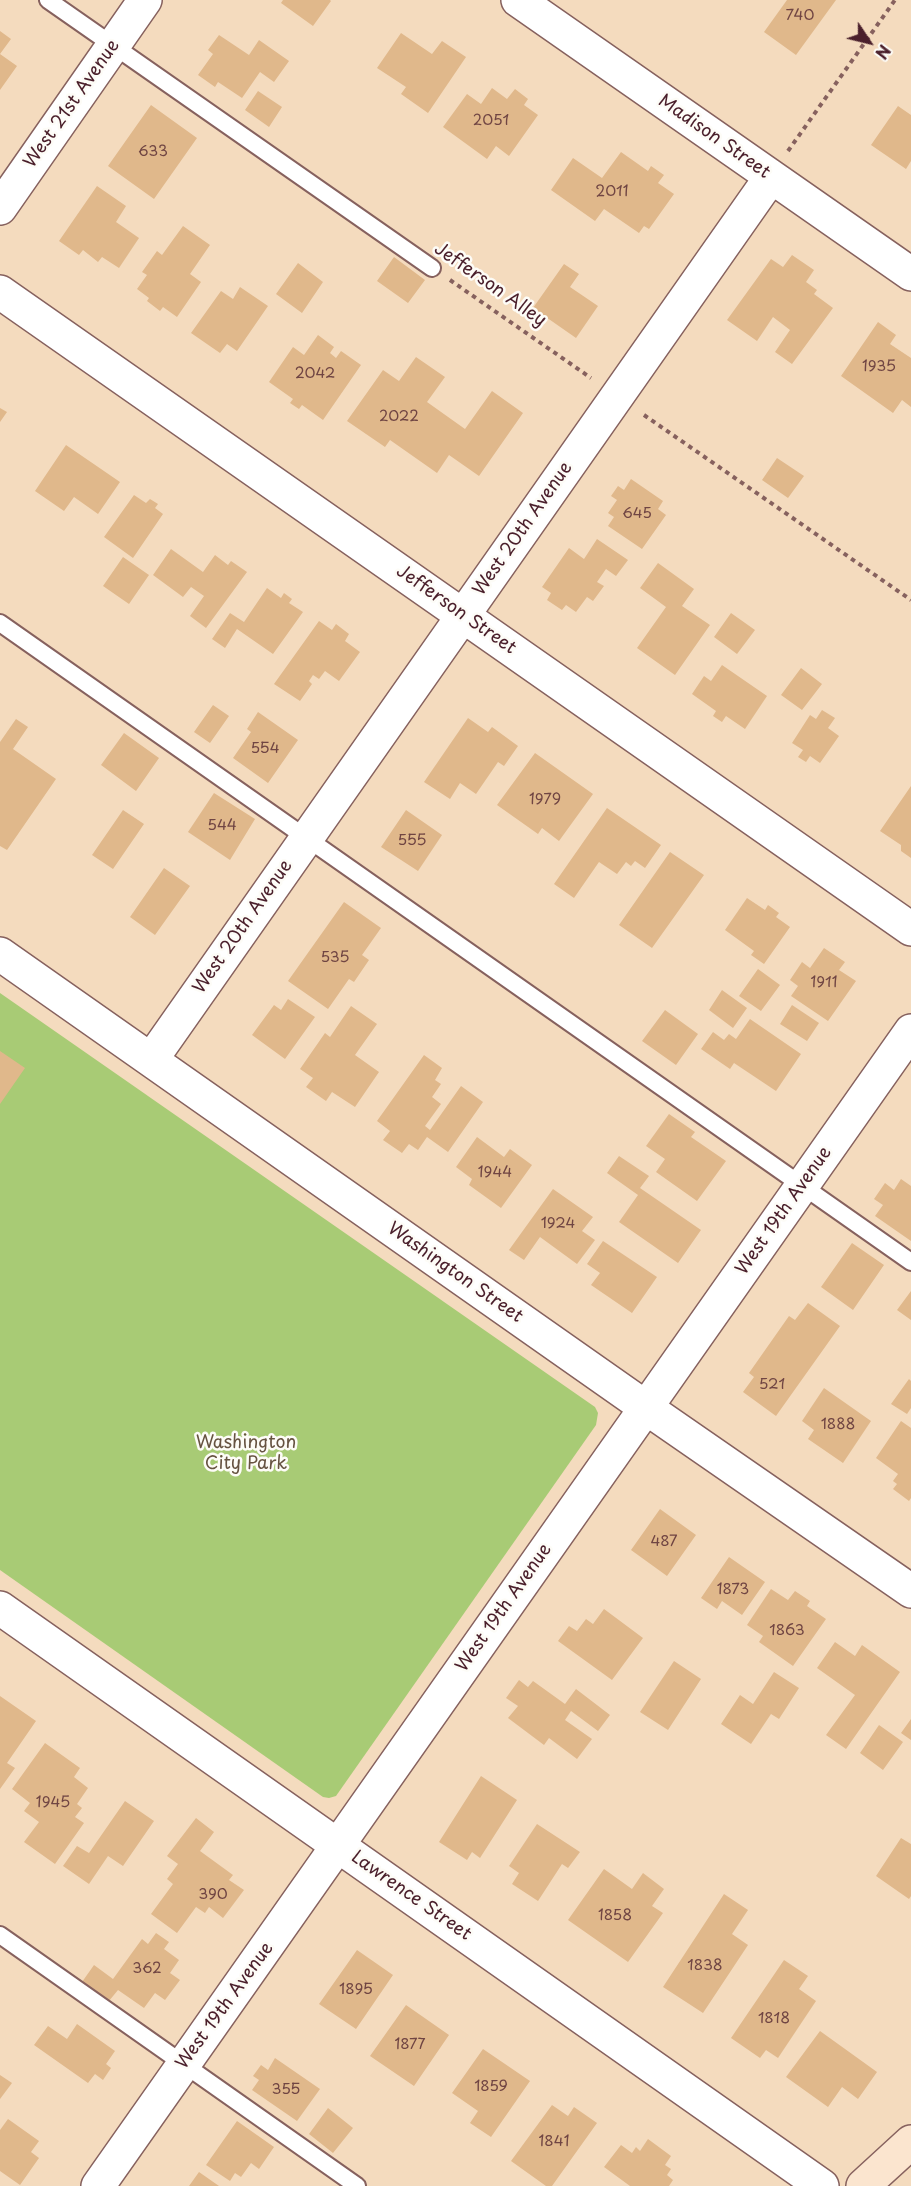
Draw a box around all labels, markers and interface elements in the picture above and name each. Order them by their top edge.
house number: 740 [786,7,814,25]
north arrow [839,12,899,72]
street label: West 21st Avenue [20,36,124,172]
text: N [870,40,897,64]
street label: Madison Street [654,90,774,184]
house number: 2051 [473,112,509,130]
house number: 633 [138,143,168,161]
house number: 2011 [595,183,629,201]
street label: Jefferson Alley [430,238,550,332]
house number: 1935 [862,358,896,376]
house number: 2042 [295,365,335,383]
house number: 2022 [379,408,419,426]
street label: West 20th Avenue [469,458,577,600]
house number: 645 [622,505,652,523]
street label: Jefferson Street [392,561,520,659]
house number: 554 [250,740,280,758]
house number: 1979 [529,791,561,809]
house number: 544 [207,817,237,835]
house number: 555 [397,832,427,850]
street label: West 20th Avenue [189,856,297,998]
house number: 535 [320,949,350,967]
house number: 1911 [810,974,838,992]
street label: West 19th Avenue [732,1143,836,1279]
house number: 1944 [478,1164,512,1182]
house number: 1924 [541,1215,575,1233]
street label: Washington Street [383,1218,527,1328]
house number: 521 [759,1376,785,1394]
house number: 1888 [821,1416,855,1434]
park label: Washington City Park [196,1432,296,1474]
house number: 487 [651,1533,677,1551]
street label: West 19th Avenue [452,1540,556,1676]
house number: 1873 [717,1581,749,1599]
house number: 1863 [769,1622,805,1640]
house number: 1945 [36,1794,70,1812]
street label: Lawrence Street [347,1847,475,1945]
house number: 390 [198,1886,228,1904]
house number: 1858 [598,1907,632,1925]
street label: West 19th Avenue [172,1938,278,2074]
house number: 1838 [687,1957,723,1975]
house number: 362 [132,1960,162,1978]
house number: 1895 [339,1981,373,1999]
house number: 1818 [758,2010,790,2028]
house number: 1877 [394,2036,426,2054]
house number: 1859 [474,2078,508,2096]
house number: 355 [272,2081,300,2099]
house number: 1841 [539,2133,569,2151]

